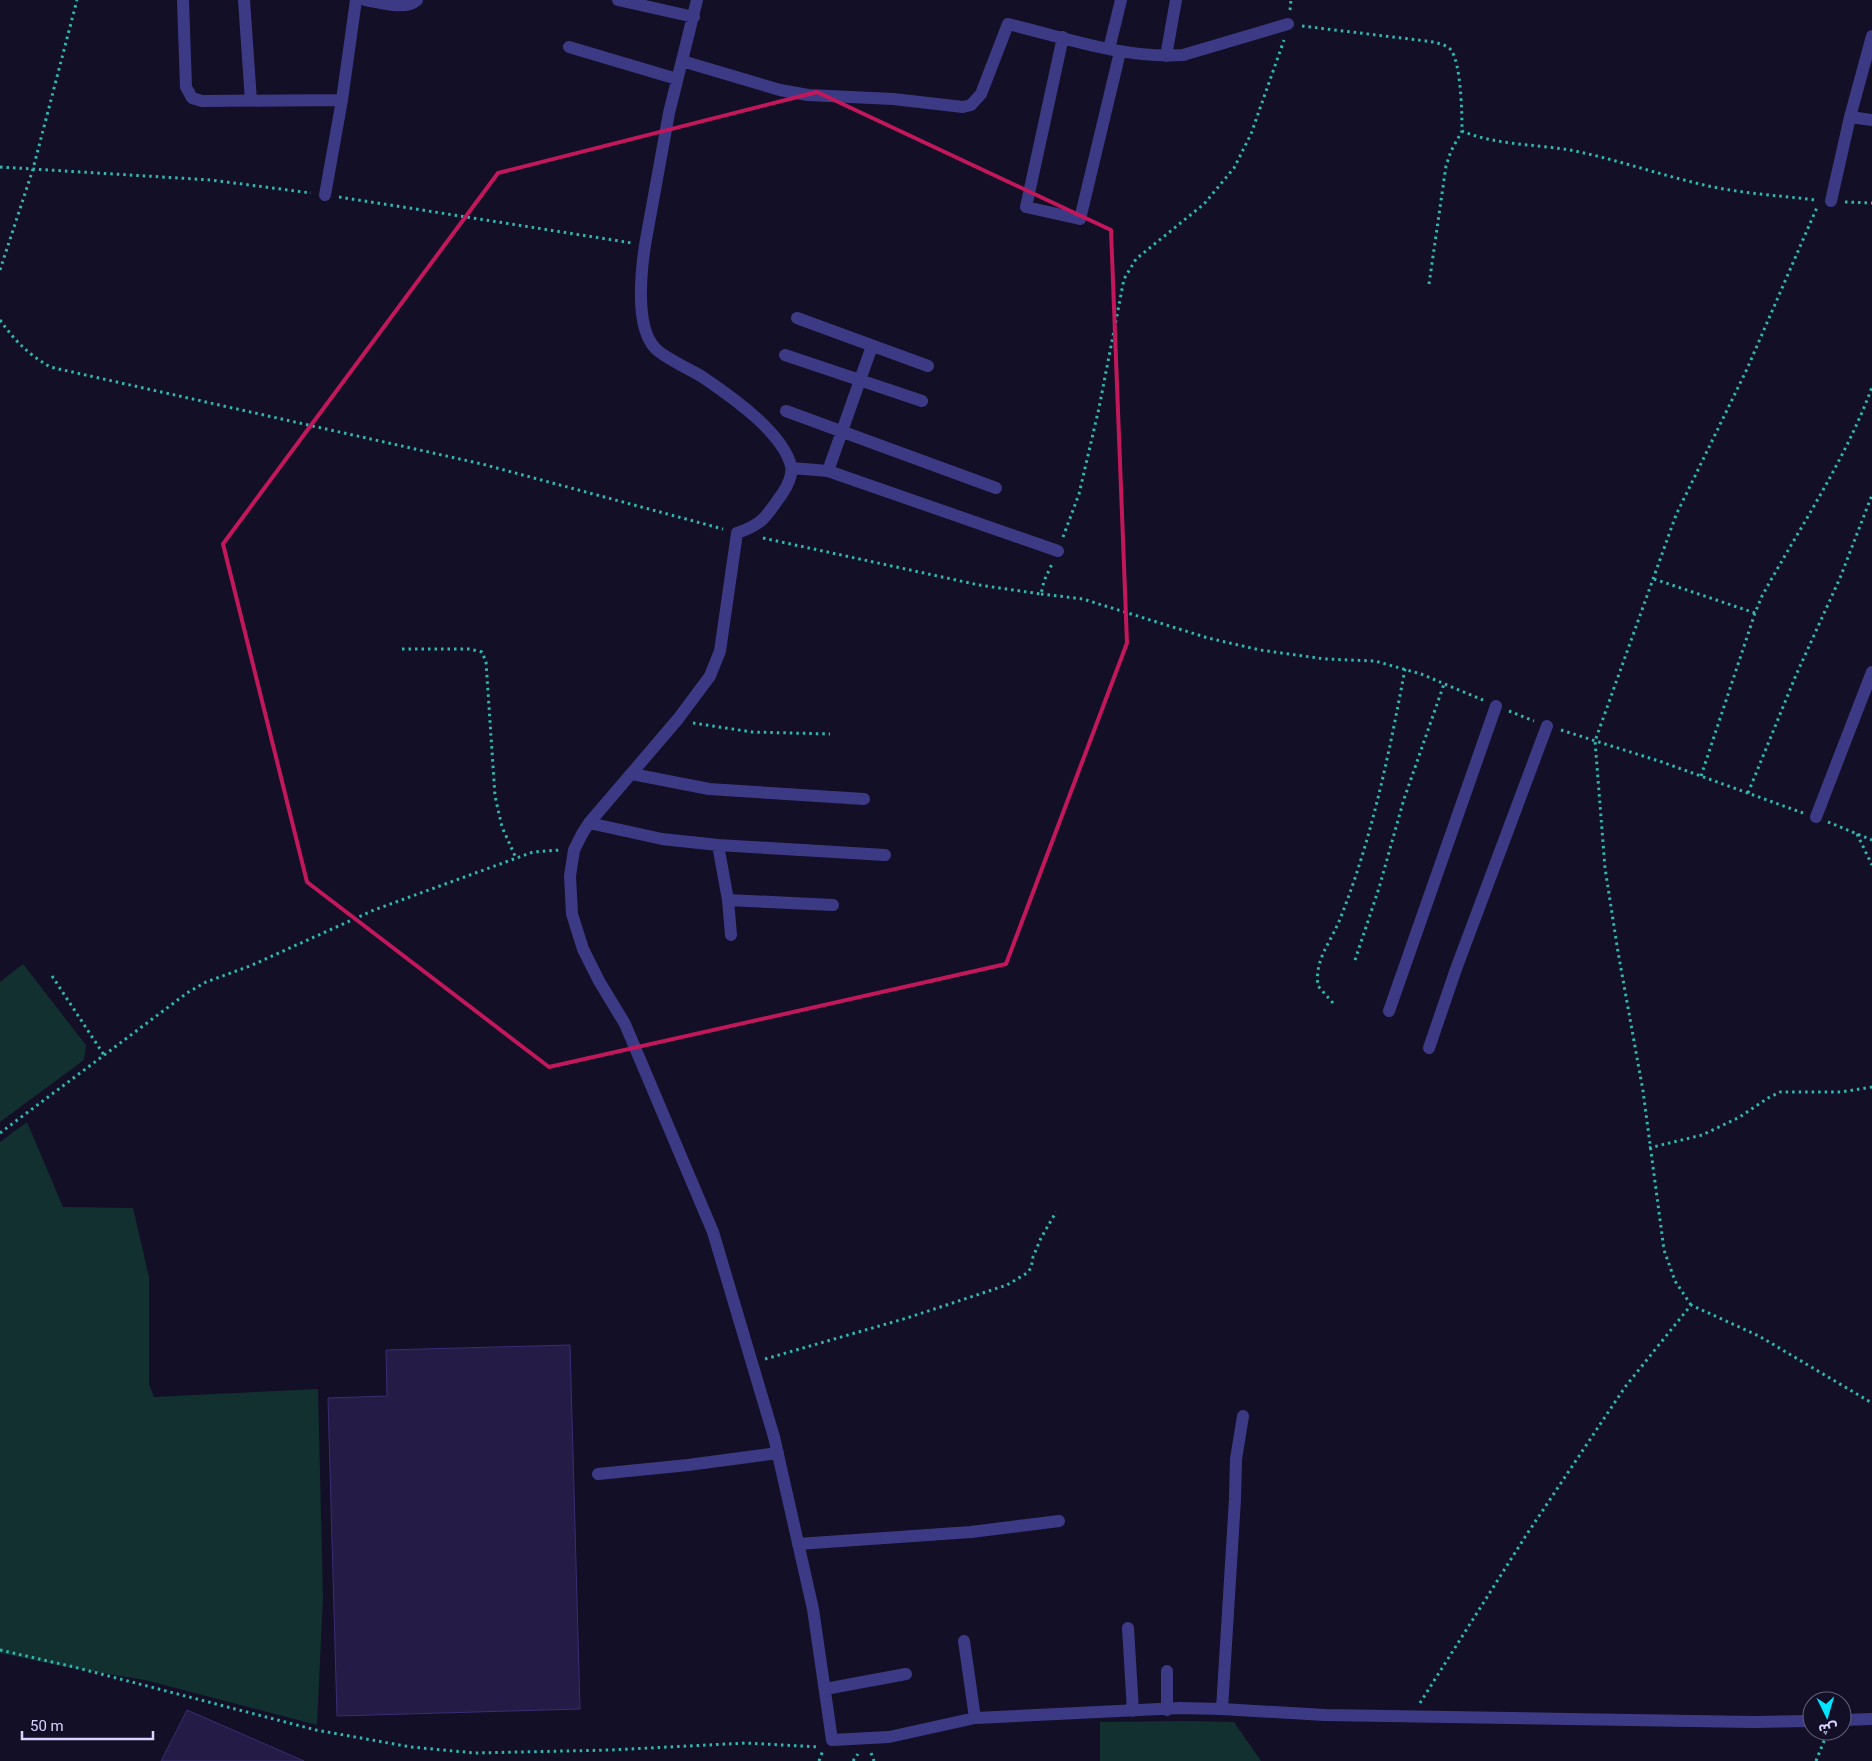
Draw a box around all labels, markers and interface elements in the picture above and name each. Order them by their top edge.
north arrow [1802,1691,1852,1741]
scale bar [22,1708,154,1740]
text: 50 m [30,1717,64,1735]
text: ش [1818,1720,1838,1738]

